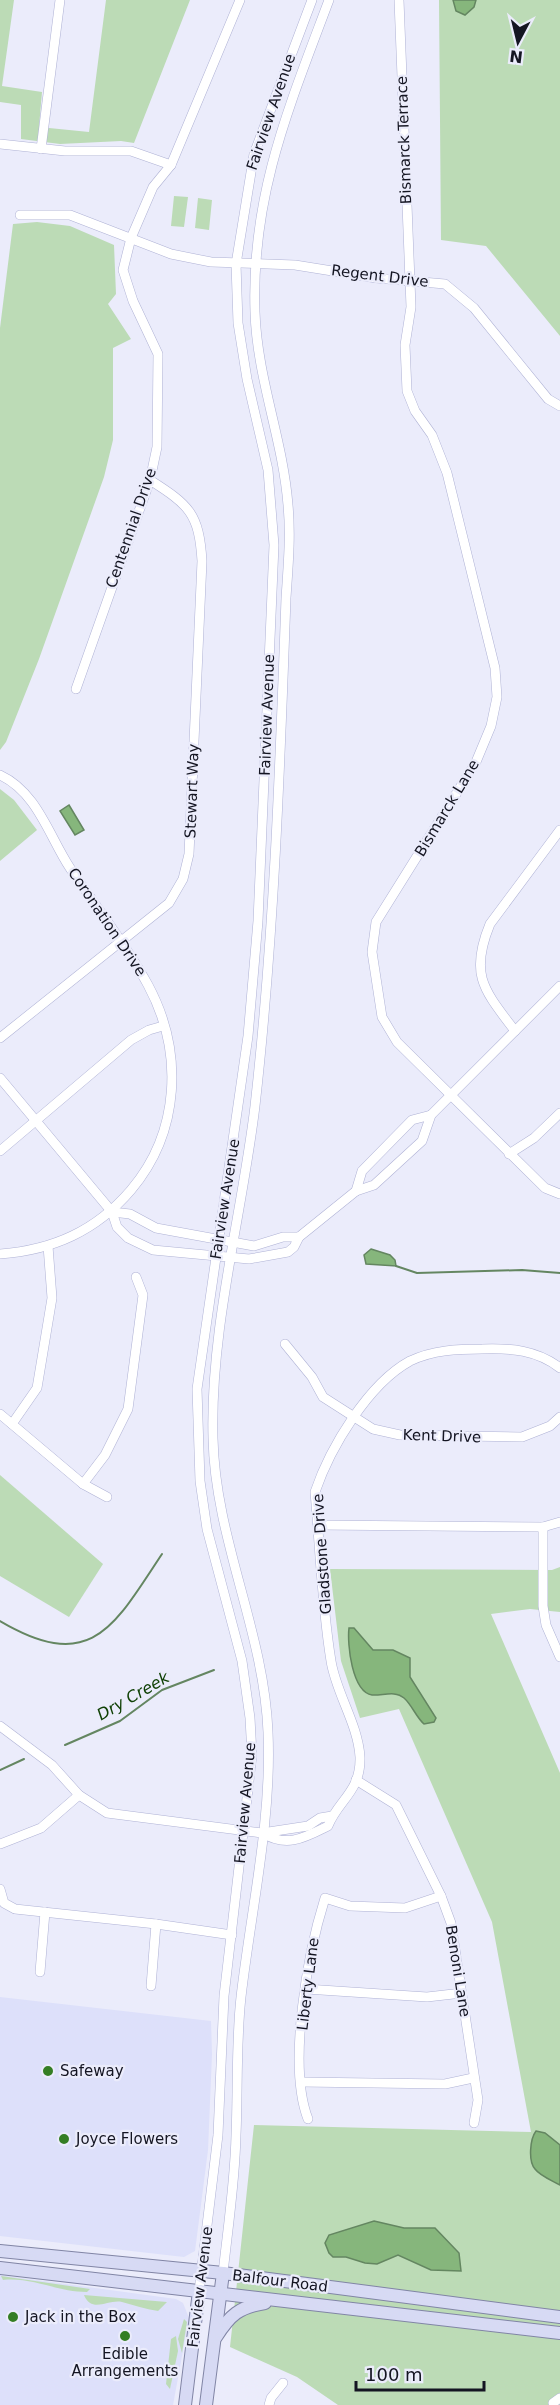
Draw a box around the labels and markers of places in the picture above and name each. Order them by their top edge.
place label: Safeway [60,2062,124,2080]
marker: Safeway [41,2064,55,2078]
place label: Joyce Flowers [75,2130,178,2148]
marker: Joyce Flowers [57,2132,71,2146]
place label: Jack in the Box [24,2308,136,2326]
marker: Jack in the Box [6,2310,20,2324]
marker: Edible Arrangements [118,2329,132,2343]
place label: Edible Arrangements [72,2345,179,2380]

